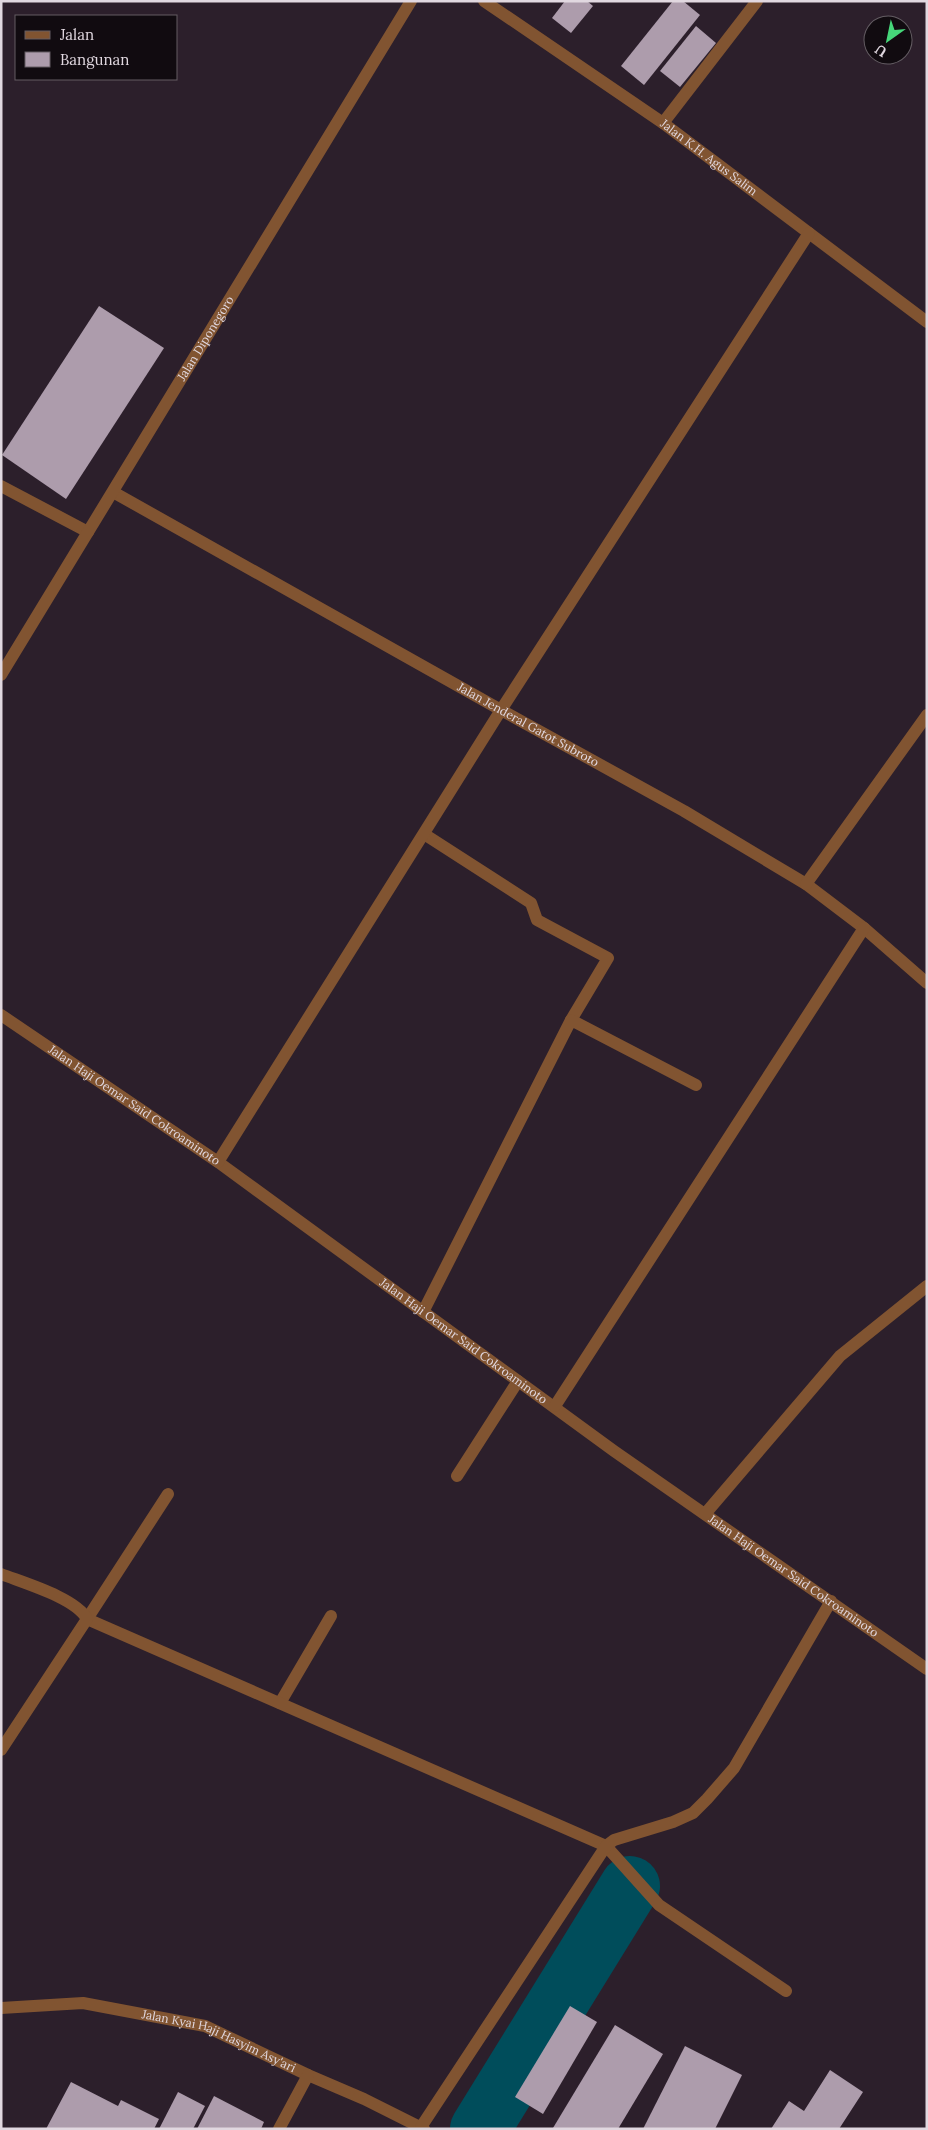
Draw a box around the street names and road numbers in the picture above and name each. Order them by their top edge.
street label: Jalan K.H. Agus Salim [657,115,761,199]
street label: Jalan Diponegoro [173,293,237,384]
street label: Jalan Jenderal Gatot Subroto [454,679,602,770]
street label: Jalan Haji Oemar Said Cokroaminoto [45,1041,223,1168]
street label: Jalan Haji Oemar Said Cokroaminoto [376,1274,551,1407]
street label: Jalan Haji Oemar Said Cokroaminoto [705,1511,882,1640]
street label: Jalan Kyai Haji Hasyim Asy'ari [140,2006,298,2075]

